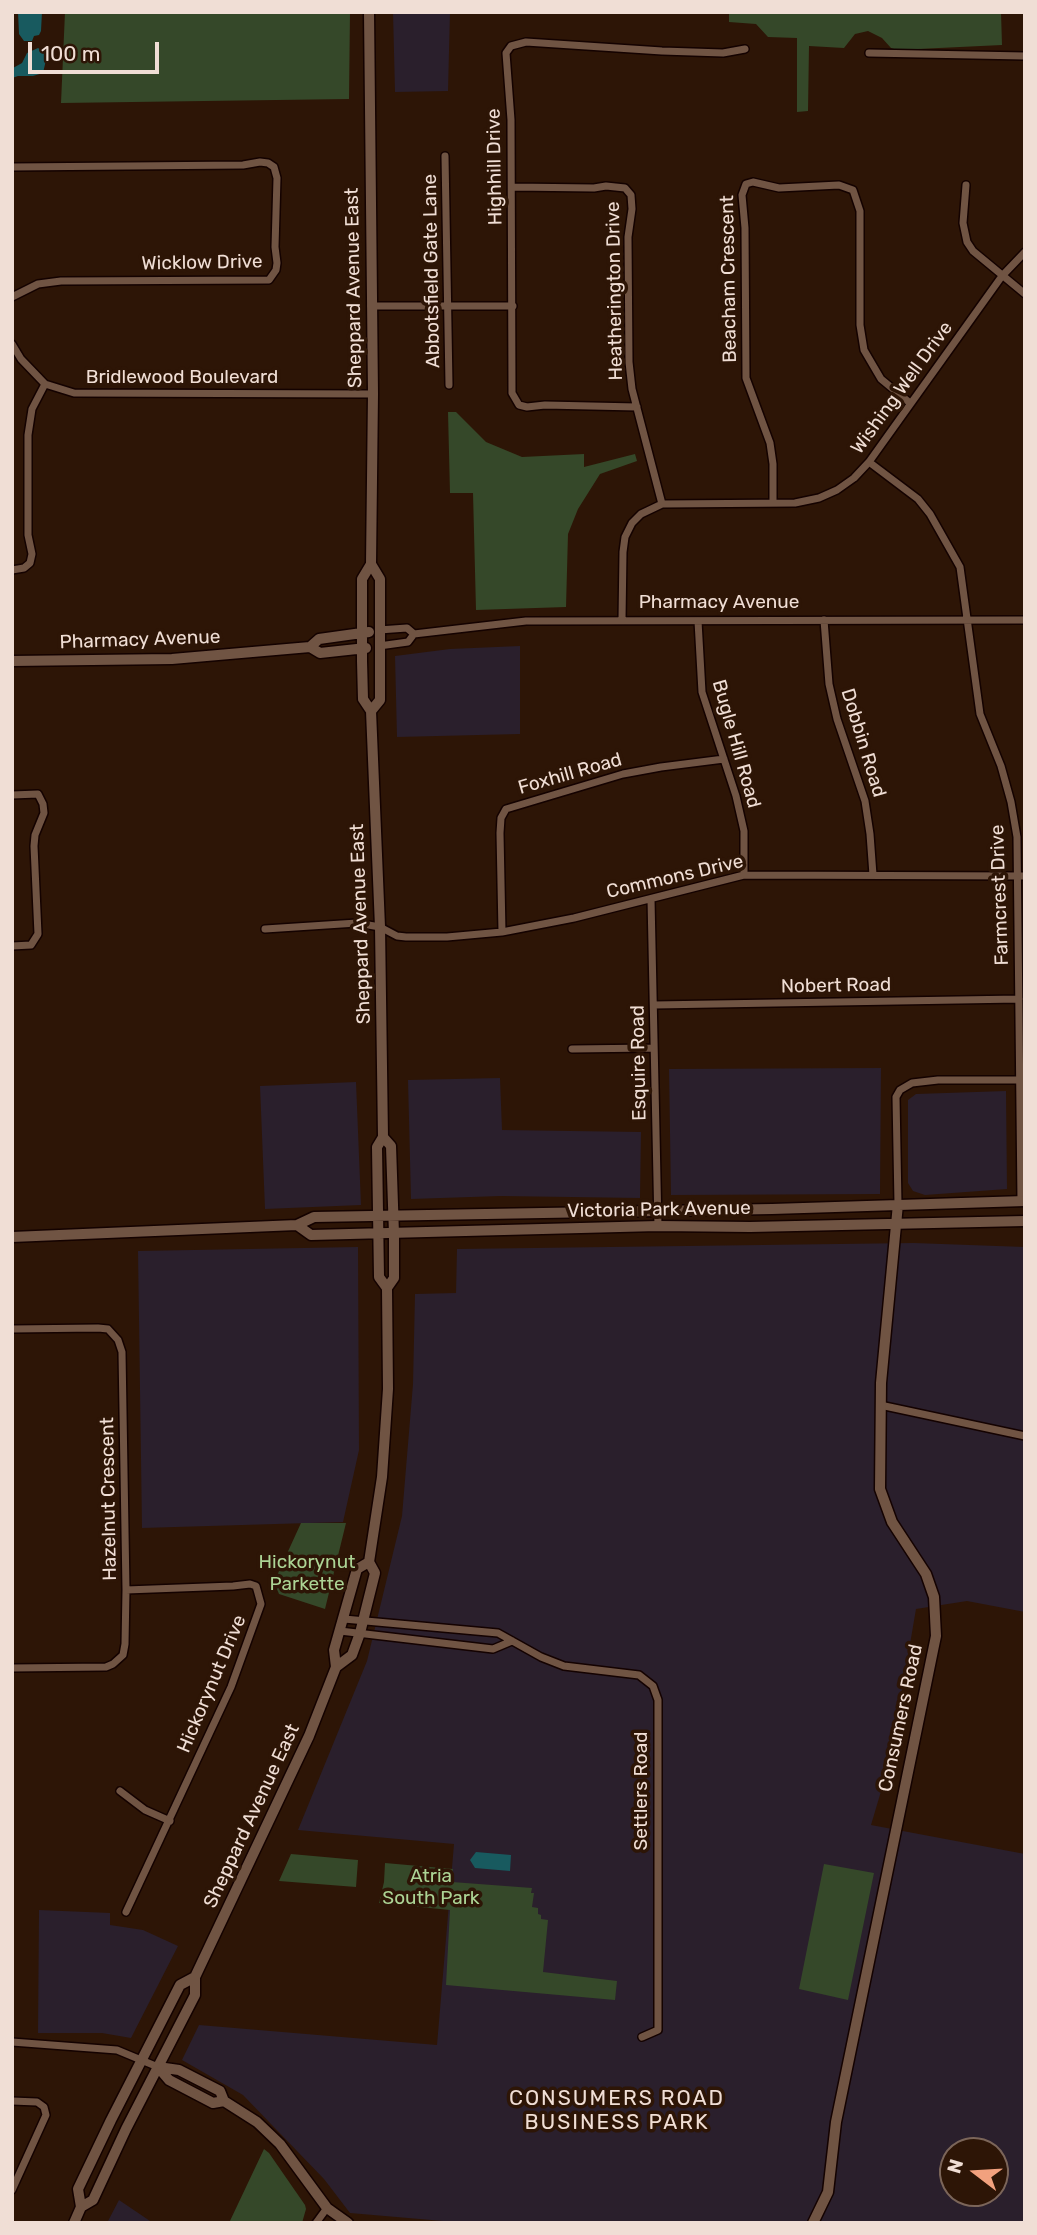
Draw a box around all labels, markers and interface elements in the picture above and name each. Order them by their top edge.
scale bar [32,28,163,72]
text: 100 m [41,41,100,66]
street label: Highhill Drive [483,108,507,226]
street label: Abbotsfield Gate Lane [419,174,445,368]
street label: Sheppard Avenue East [341,188,367,388]
street label: Beacham Crescent [716,195,742,363]
street label: Heatherington Drive [602,201,628,381]
street label: Wicklow Drive [141,251,263,275]
street label: Wishing Well Drive [846,317,958,459]
street label: Bridlewood Boulevard [86,367,278,389]
street label: Pharmacy Avenue [639,592,799,614]
street label: Pharmacy Avenue [59,626,221,654]
street label: Bugle Hill Road [707,677,765,811]
street label: Dobbin Road [836,686,890,800]
street label: Foxhill Road [515,748,625,800]
street label: Sheppard Avenue East [346,823,376,1025]
street label: Farmcrest Drive [986,824,1014,966]
street label: Commons Drive [604,850,746,904]
street label: Nobert Road [781,974,891,998]
street label: Esquire Road [627,1005,651,1121]
street label: Victoria Park Avenue [567,1197,751,1223]
street label: Hazelnut Crescent [96,1417,122,1581]
park label: Hickorynut Parkette [259,1552,355,1596]
street label: Hickorynut Drive [173,1612,251,1756]
street label: Consumers Road [874,1642,928,1794]
street label: Sheppard Avenue East [199,1720,305,1912]
street label: Settlers Road [631,1731,653,1851]
park label: Atria South Park [382,1866,480,1910]
district label: CONSUMERS ROAD BUSINESS PARK [511,2086,723,2136]
north arrow [939,2137,1009,2207]
text: N [942,2156,968,2176]

